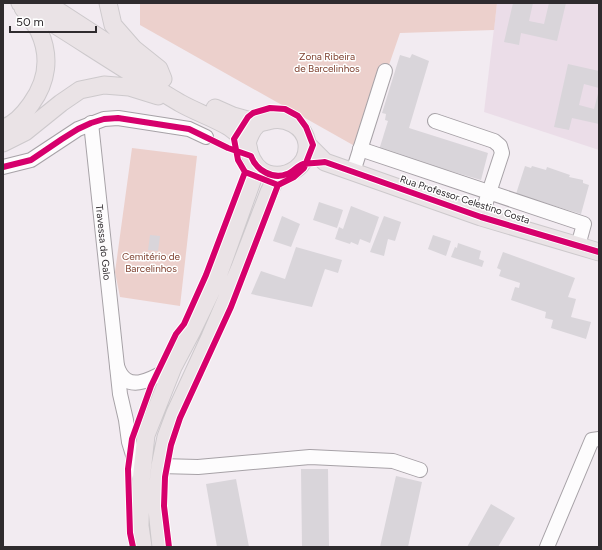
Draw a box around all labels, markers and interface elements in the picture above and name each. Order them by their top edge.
scale bar [10,8,96,34]
text: 50 m [16,15,44,29]
park label: Zona Ribeira de Barcelinhos [294,50,360,75]
street label: Rua Professor Celestino Costa [398,172,531,227]
street label: Travessa do Galo [93,204,114,281]
park label: Cemitério de Barcelinhos [122,250,181,275]

